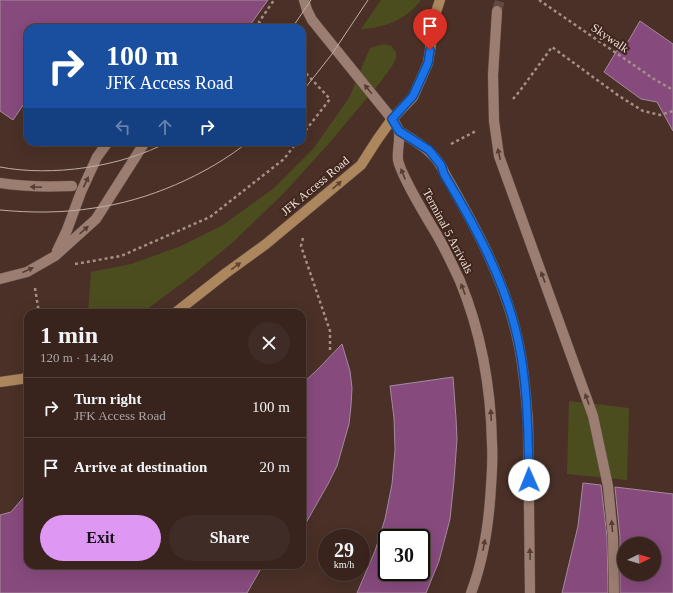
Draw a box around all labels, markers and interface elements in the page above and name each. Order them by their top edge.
pin [413,9,447,50]
icon: arrive [419,15,441,37]
street label: Skywalk [589,20,631,56]
icon: right [40,40,92,92]
text: 100 m [106,40,178,71]
text: JFK Access Road [106,73,233,93]
one-way arrow [363,84,372,95]
icon: left [112,116,134,138]
icon: ahead [154,116,176,138]
icon: right [196,116,218,138]
one-way arrow [496,148,502,161]
street label: JFK Access Road [278,153,352,219]
one-way arrow [400,167,406,179]
one-way arrow [83,176,89,187]
one-way arrow [333,181,342,190]
one-way arrow [29,184,42,190]
street label: Terminal 5 Arrivals [420,186,476,276]
one-way arrow [78,226,89,235]
one-way arrow [230,262,241,270]
one-way arrow [23,267,34,273]
one-way arrow [540,270,546,282]
one-way arrow [459,283,465,295]
text: 1 min [40,322,98,348]
button: close [248,322,290,364]
text: 120 m · 14:40 [40,350,113,365]
text: Turn right [74,391,141,407]
one-way arrow [584,392,590,404]
icon: right [40,397,62,419]
text: 100 m [252,399,290,415]
text: JFK Access Road [74,408,166,423]
one-way arrow [487,409,494,422]
icon: arrive [40,457,62,479]
text: Arrive at destination [74,459,207,475]
text: 20 m [260,459,290,475]
position arrow [508,459,550,501]
button: Exit [40,515,161,561]
button: Share [169,515,290,561]
one-way arrow [608,520,615,532]
speed limit sign: 30 [378,529,430,581]
north arrow [617,537,661,581]
map controls [617,537,661,581]
text: 29 [334,539,354,561]
one-way arrow [482,539,488,551]
one-way arrow [527,547,533,560]
text: km/h [334,559,354,570]

